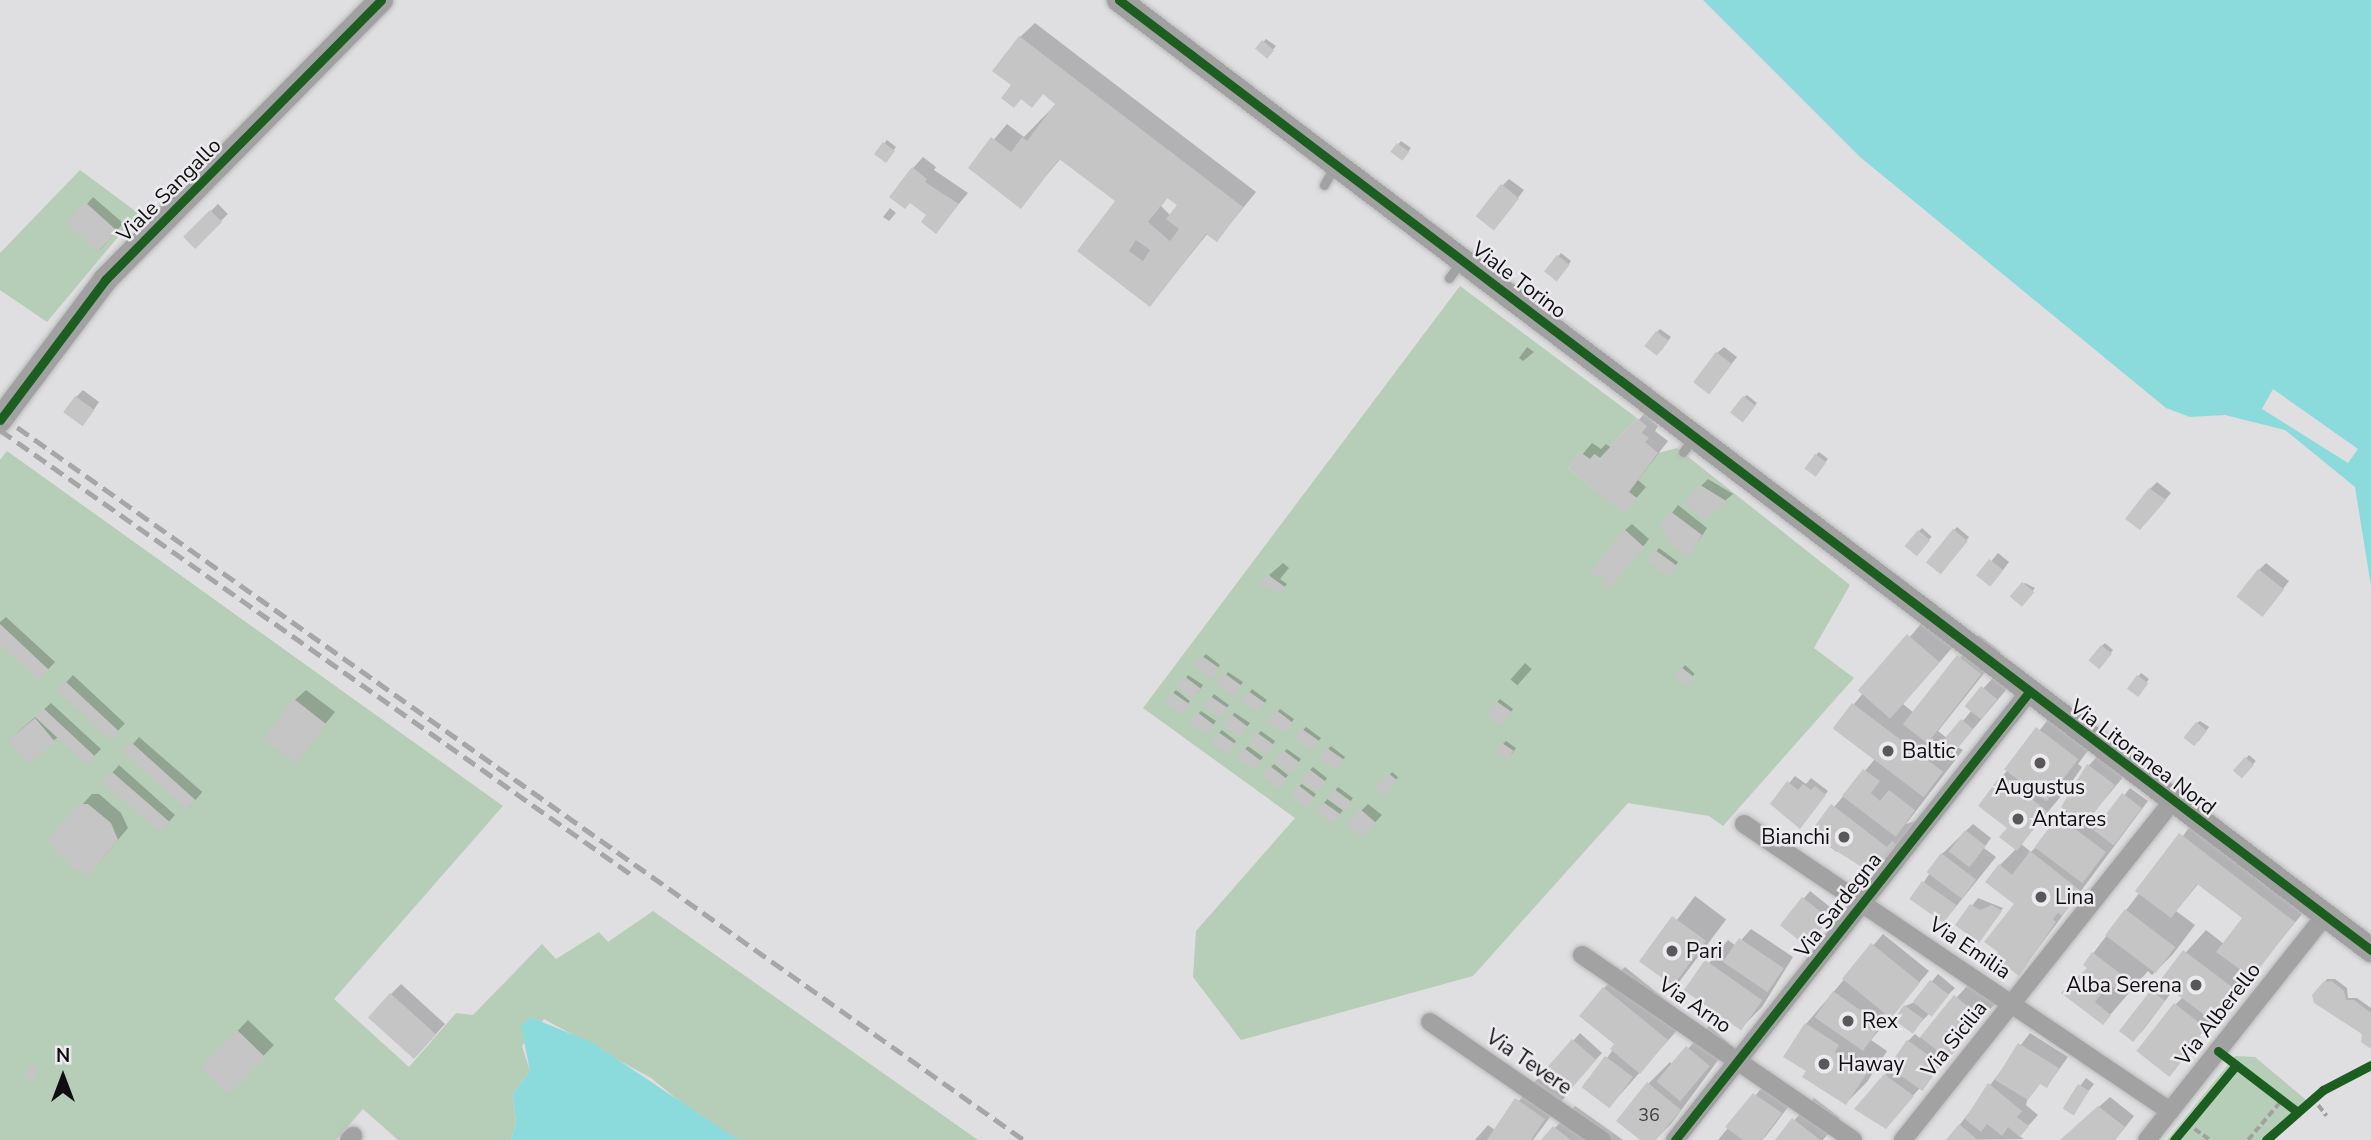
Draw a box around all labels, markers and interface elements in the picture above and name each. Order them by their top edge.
street label: Viale Sangallo [112,133,226,247]
street label: Viale Torino [1467,236,1571,324]
street label: Via Litoranea Nord [2065,694,2221,820]
place label: Baltic [1902,738,1955,764]
marker: Baltic [1880,743,1896,759]
marker: Augustus [2032,755,2048,771]
place label: Augustus [1995,774,2085,800]
place label: Antares [2032,806,2106,832]
marker: Antares [2010,811,2026,827]
place label: Bianchi [1761,824,1830,850]
marker: Bianchi [1836,829,1852,845]
street label: Via Sardegna [1789,848,1887,962]
place label: Lina [2055,884,2094,910]
marker: Lina [2033,889,2049,905]
street label: Via Emilia [1924,912,2016,984]
place label: Pari [1686,938,1722,964]
marker: Pari [1664,943,1680,959]
street label: Via Alberello [2170,958,2266,1070]
street label: Via Arno [1654,972,1736,1038]
place label: Alba Serena [2066,972,2182,998]
marker: Alba Serena [2188,977,2204,993]
street label: Via Sicilia [1916,996,1992,1082]
place label: Rex [1862,1008,1898,1034]
marker: Rex [1840,1013,1856,1029]
street label: Via Tevere [1481,1024,1577,1100]
north arrow [28,1042,98,1112]
text: N [56,1043,70,1069]
place label: Haway [1838,1051,1904,1077]
marker: Haway [1816,1056,1832,1072]
house number: 36 [1638,1104,1660,1126]

